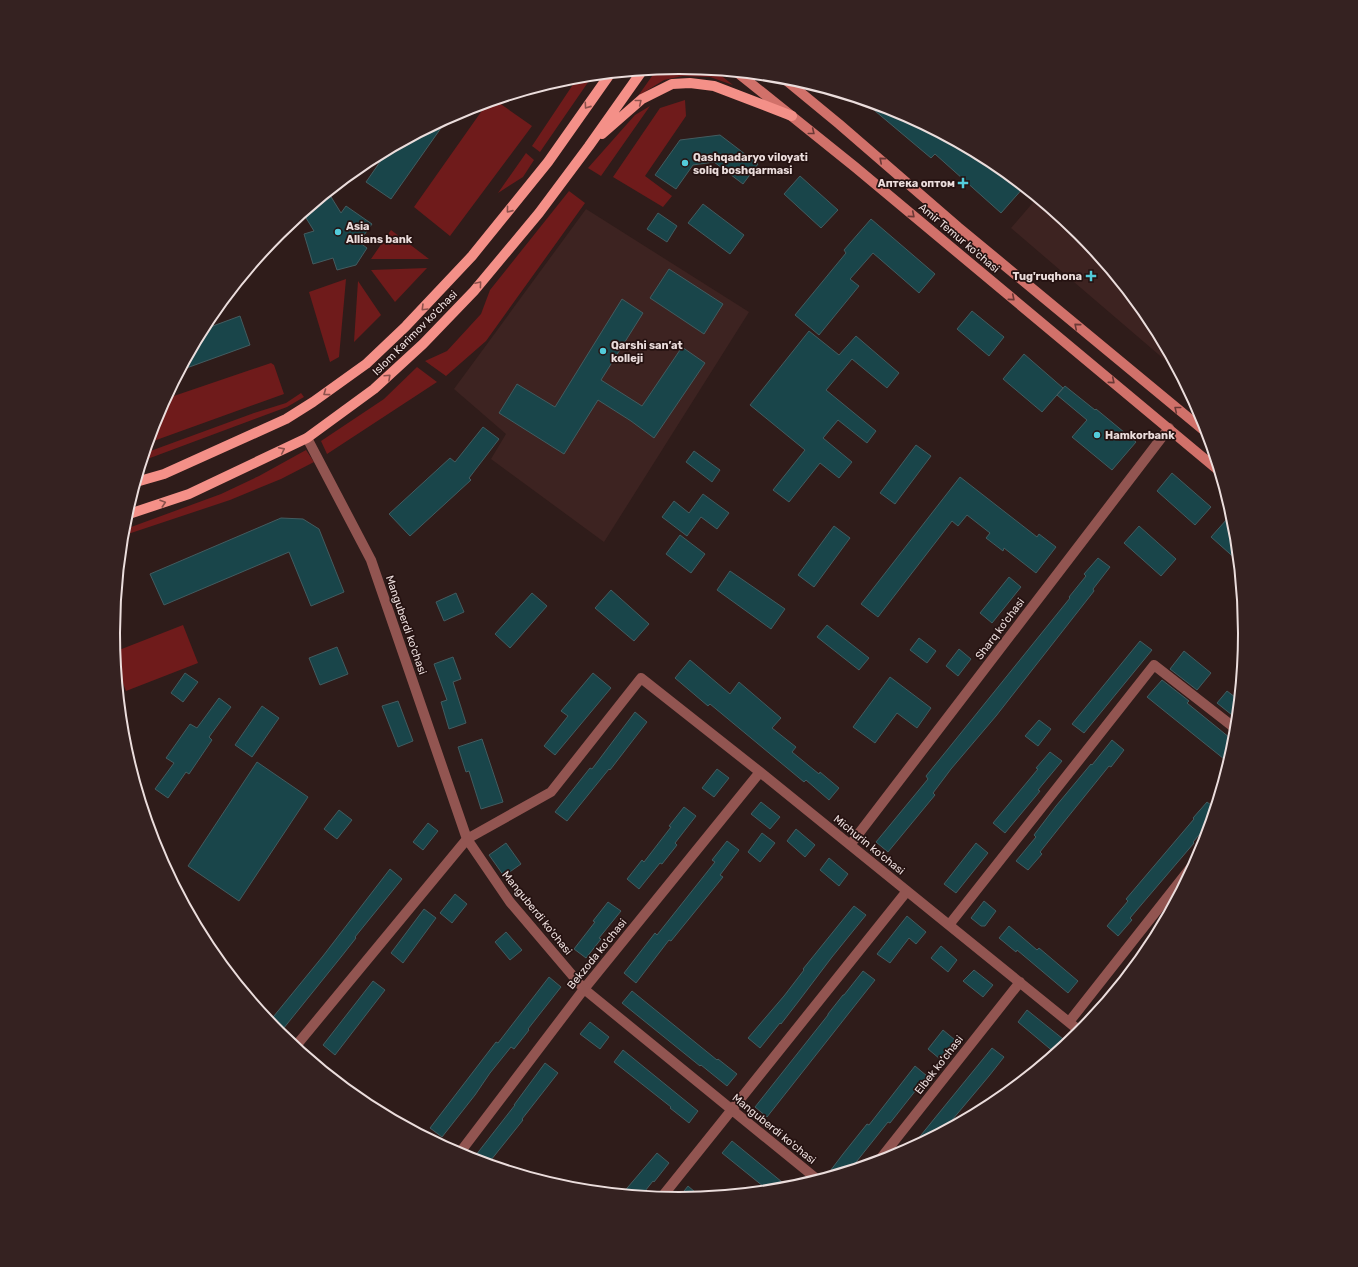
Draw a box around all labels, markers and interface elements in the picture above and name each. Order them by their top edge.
one-way arrow [635,100,642,107]
one-way arrow [585,101,592,108]
one-way arrow [807,127,815,134]
place label: Qashqadaryo viloyati soliq boshqarmasi [693,151,808,177]
marker: Qashqadaryo viloyati soliq boshqarmasi [680,158,690,168]
one-way arrow [879,158,887,165]
place label: Аптека оптом [878,177,955,190]
marker: Аптека оптом [958,178,968,188]
street label: Amir Temur ko'chasi [916,200,1002,276]
one-way arrow [507,205,514,212]
one-way arrow [908,210,915,217]
place label: Asia Allians bank [346,220,413,246]
marker: Asia Allians bank [333,227,343,237]
place label: Tug'ruqhona [1013,270,1082,283]
marker: Tug'ruqhona [1085,270,1097,282]
one-way arrow [475,282,482,289]
street label: Islom Karimov ko‘chasi [370,288,460,378]
one-way arrow [1008,293,1015,300]
one-way arrow [421,303,429,311]
one-way arrow [1074,323,1082,330]
place label: Qarshi san’at kolleji [611,339,683,365]
marker: Qarshi san’at kolleji [598,346,608,356]
one-way arrow [383,374,391,381]
one-way arrow [1108,376,1115,383]
one-way arrow [323,388,330,395]
one-way arrow [1174,407,1182,414]
place label: Hamkorbank [1105,429,1175,442]
marker: Hamkorbank [1092,430,1102,440]
one-way arrow [277,447,285,455]
one-way arrow [159,499,166,508]
street label: Manguberdi ko'chasi [383,574,429,676]
street label: Sharq ko'chasi [973,596,1027,662]
street label: Michurin ko'chasi [831,812,907,878]
street label: Manguberdi ko'chasi [499,869,575,957]
street label: Bekzoda ko'chasi [565,916,629,992]
street label: Elbek ko'chasi [912,1033,966,1097]
street label: Manguberdi ko'chasi [730,1091,818,1167]

